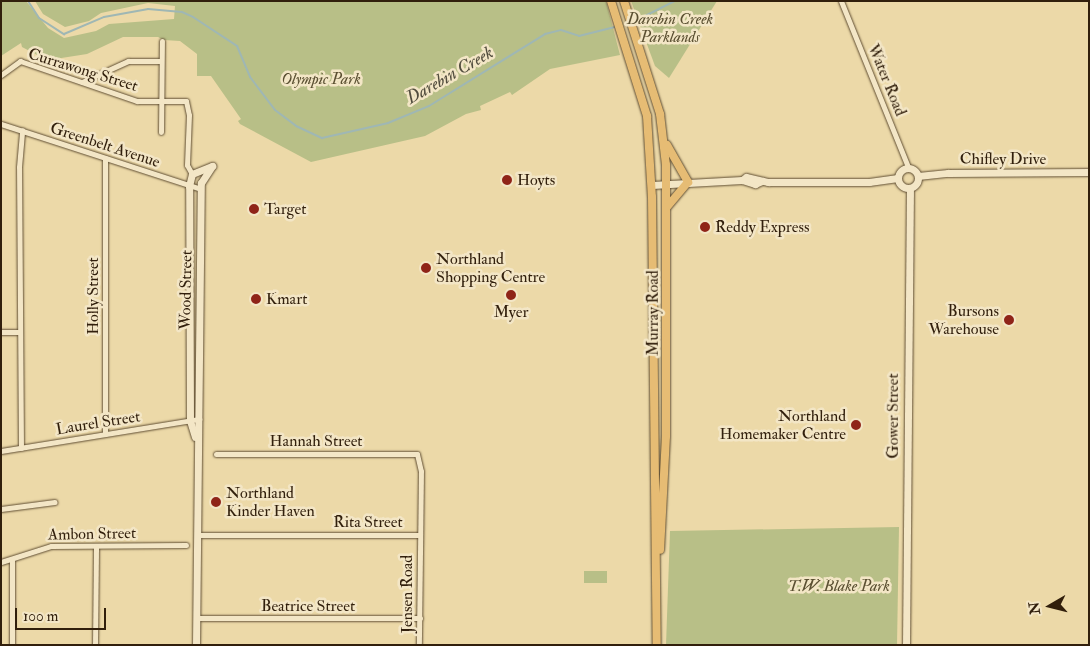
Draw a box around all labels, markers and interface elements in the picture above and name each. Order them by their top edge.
park label: Darebin Creek Parklands [627,9,713,47]
street label: Water Road [864,41,910,119]
water label: Darebin Creek [403,42,497,110]
street label: Currawong Street [26,44,140,96]
park label: Olympic Park [281,69,361,89]
street label: Greenbelt Avenue [48,118,162,172]
street label: Chifley Drive [960,149,1046,169]
place label: Hoyts [517,170,555,190]
marker: Hoyts [501,174,513,186]
place label: Target [264,199,306,219]
marker: Target [248,203,260,215]
place label: Reddy Express [715,217,809,237]
marker: Reddy Express [699,221,711,233]
place label: Northland Shopping Centre [436,249,545,287]
street label: Wood Street [176,250,196,330]
street label: Holly Street [83,257,103,335]
marker: Northland Shopping Centre [420,262,432,274]
street label: Murray Road [643,270,663,356]
place label: Kmart [266,289,307,309]
marker: Myer [505,289,517,301]
marker: Kmart [250,293,262,305]
place label: Bursons Warehouse [928,301,999,339]
place label: Myer [494,302,528,322]
marker: Bursons Warehouse [1003,314,1015,326]
street label: Gower Street [883,373,903,459]
place label: Northland Homemaker Centre [720,406,846,444]
street label: Laurel Street [54,407,142,439]
marker: Northland Homemaker Centre [850,419,862,431]
street label: Hannah Street [269,431,363,451]
place label: Northland Kinder Haven [226,483,315,521]
marker: Northland Kinder Haven [210,496,222,508]
street label: Rita Street [333,512,403,532]
street label: Ambon Street [48,524,136,544]
street label: Jensen Road [397,555,417,633]
park label: T.W. Blake Park [788,576,890,596]
north arrow [1025,581,1075,631]
street label: Beatrice Street [261,596,355,616]
scale bar [18,598,109,630]
text: N [1025,601,1044,616]
text: 100 m [23,607,58,626]

